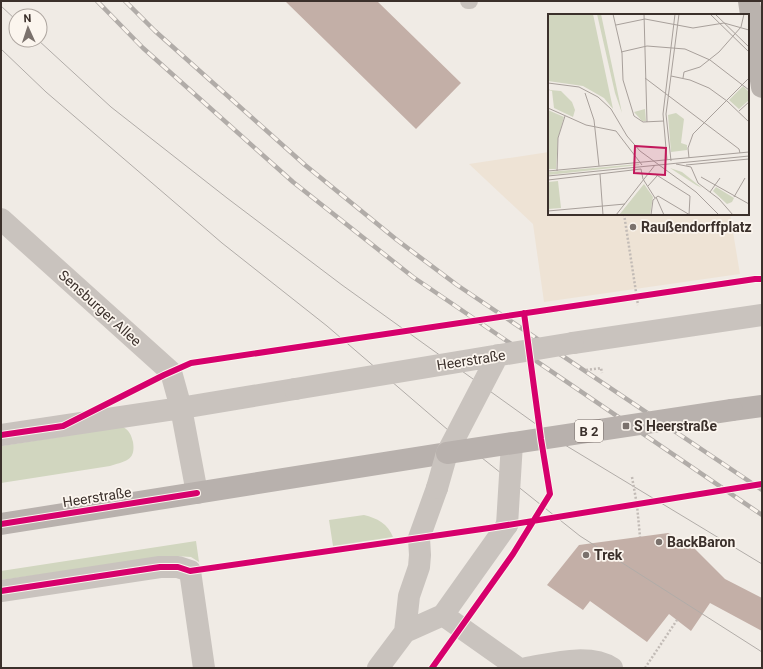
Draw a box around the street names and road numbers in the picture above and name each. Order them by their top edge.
street label: Sensburger Allee [56,267,144,349]
street label: Heerstraße [436,347,506,373]
road number: B 2 [575,420,603,442]
street label: Heerstraße [62,484,132,510]

